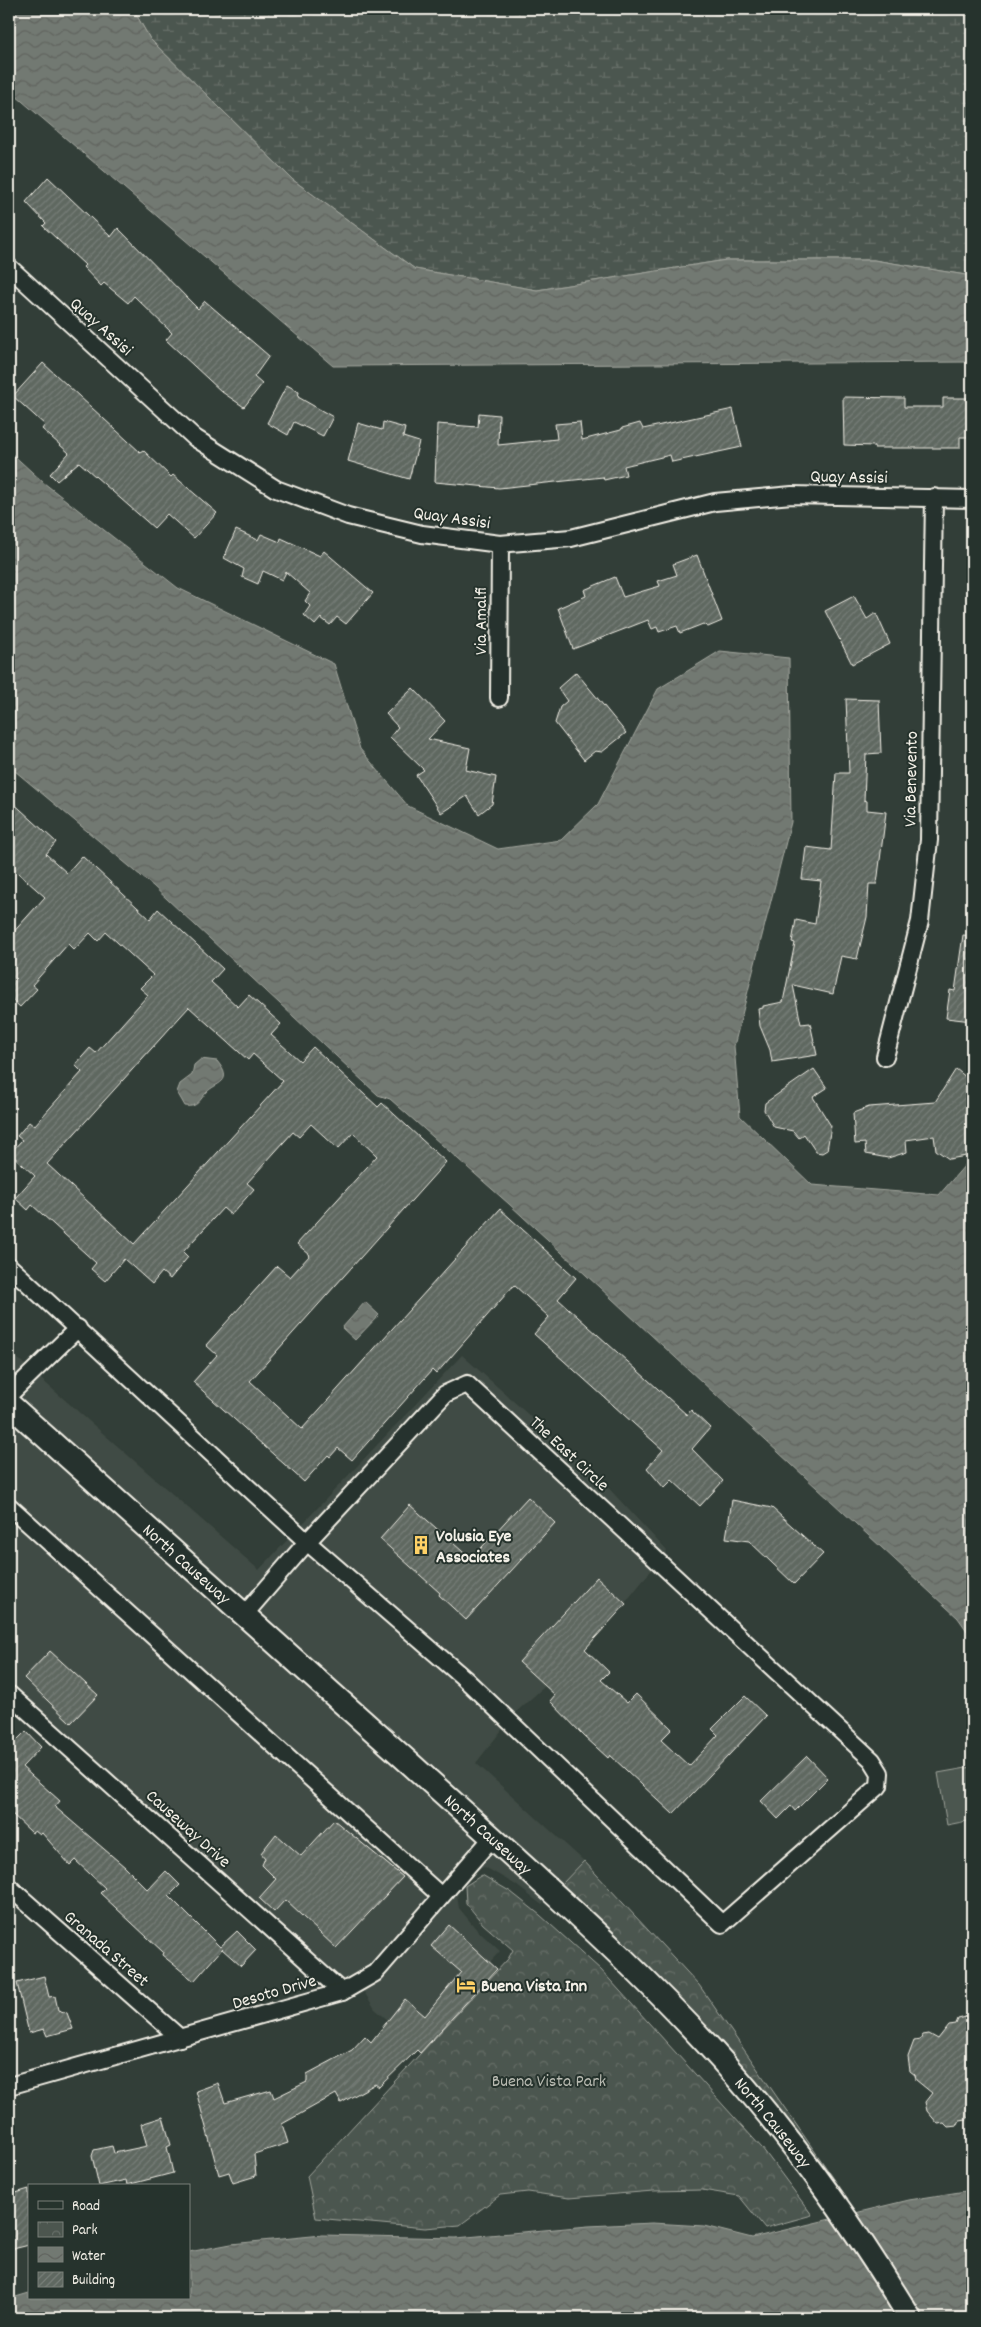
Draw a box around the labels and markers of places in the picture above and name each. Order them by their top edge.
place label: Volusia Eye Associates [436,1525,512,1571]
building icon: Volusia Eye Associates [410,1534,432,1556]
hotel icon: Buena Vista Inn [455,1974,477,1996]
place label: Buena Vista Inn [481,1975,587,2000]

